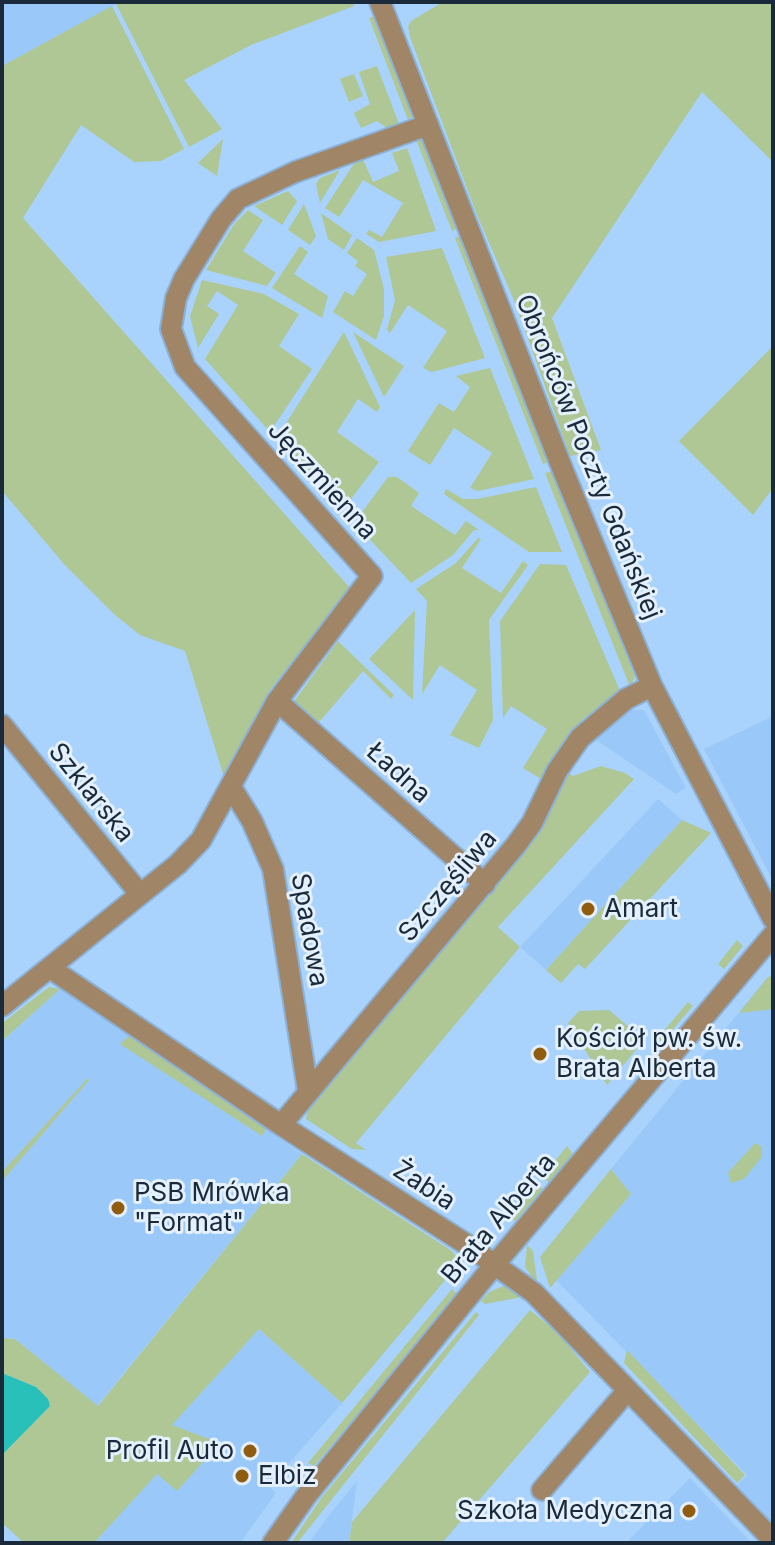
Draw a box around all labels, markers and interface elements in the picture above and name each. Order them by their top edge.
street label: Obrońców Poczty Gdańskiej [508,290,668,624]
street label: Jęczmienna [261,415,383,547]
street label: Ładna [359,736,437,810]
street label: Szklarska [42,737,140,849]
street label: Szczęśliwa [392,824,504,948]
street label: Spadowa [284,871,334,989]
place label: Amart [604,893,678,925]
marker: Amart [579,900,597,918]
place label: Kościół pw. św. Brata Alberta [556,1023,742,1084]
marker: Kościół pw. św. Brata Alberta [531,1045,549,1063]
street label: Brata Alberta [435,1147,563,1291]
street label: Żabia [387,1154,461,1218]
place label: PSB Mrówka "Format" [134,1177,290,1238]
marker: PSB Mrówka "Format" [109,1199,127,1217]
place label: Profil Auto [106,1435,234,1467]
marker: Profil Auto [241,1442,259,1460]
place label: Elbiz [258,1460,316,1492]
marker: Elbiz [233,1467,251,1485]
place label: Szkoła Medyczna [457,1495,673,1527]
marker: Szkoła Medyczna [680,1502,698,1520]

